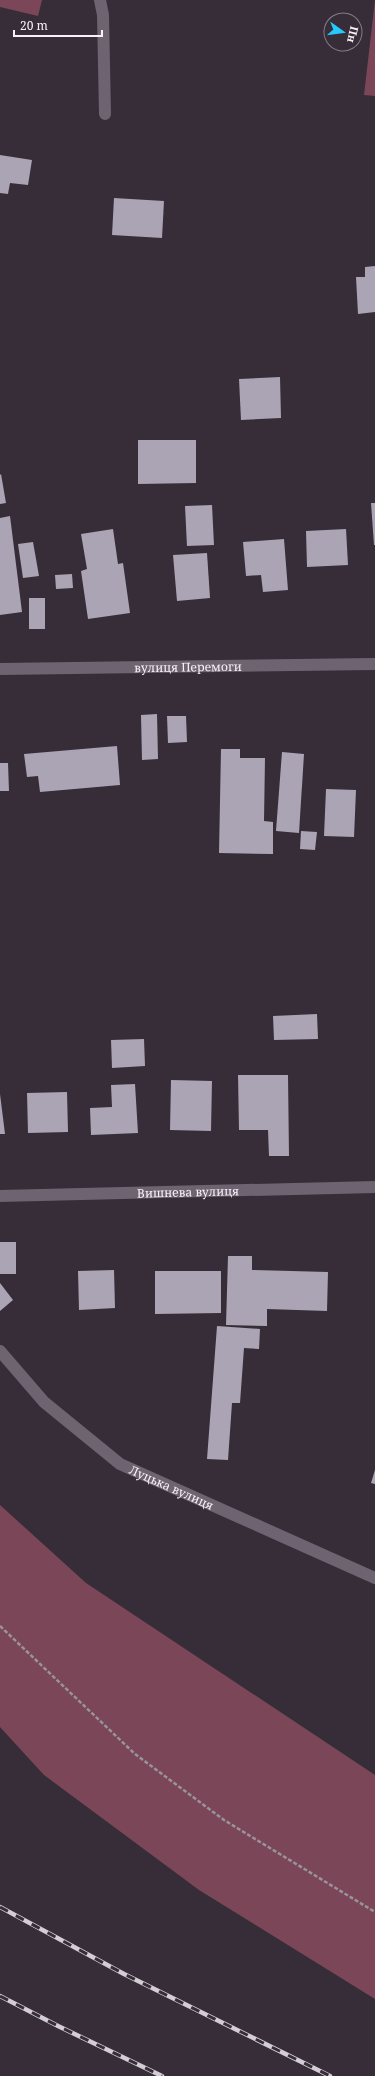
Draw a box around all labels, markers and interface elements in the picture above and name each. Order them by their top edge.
scale bar [14,12,102,38]
north arrow [323,12,363,52]
text: 20 m [20,17,48,34]
text: Пн [344,25,362,45]
street label: вулиця Перемоги [134,657,242,676]
street label: Вишнева вулиця [137,1182,239,1201]
street label: Луцька вулиця [127,1461,217,1513]

